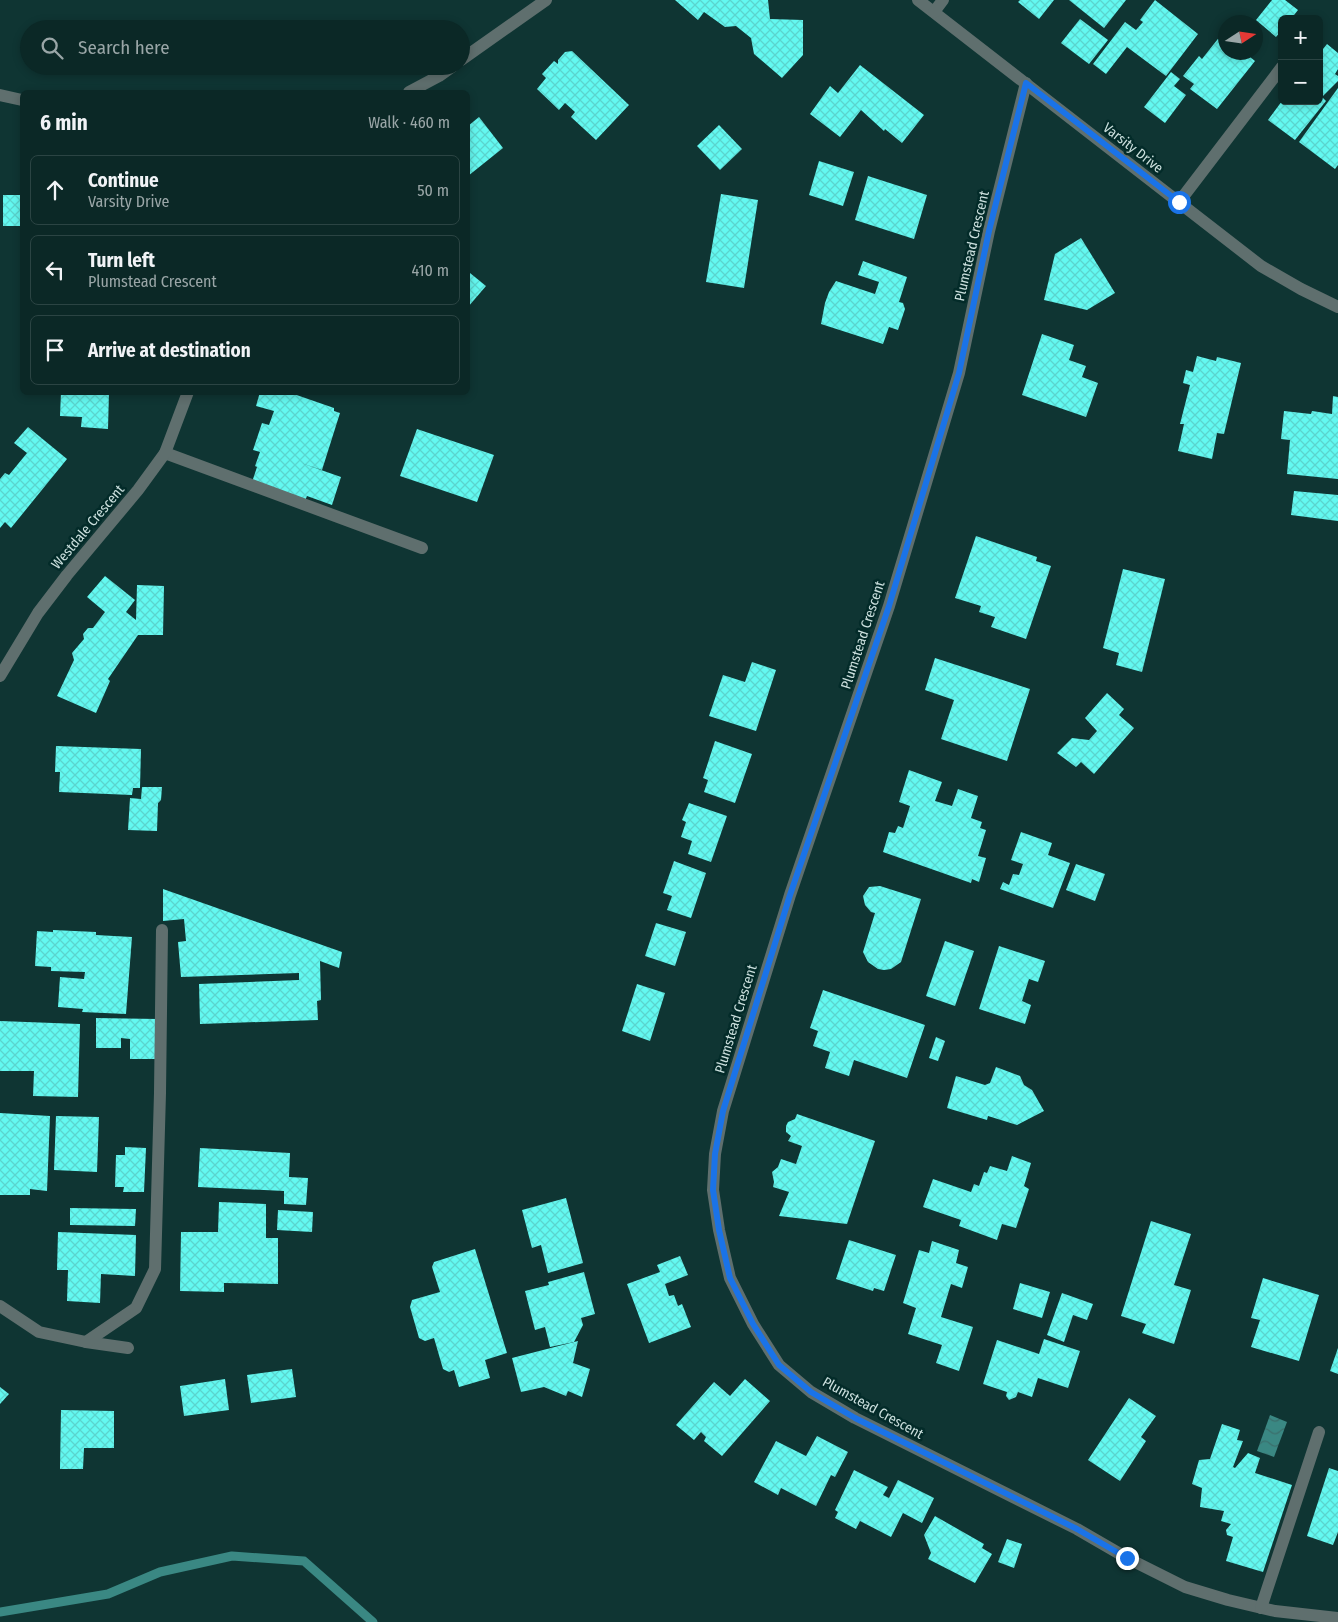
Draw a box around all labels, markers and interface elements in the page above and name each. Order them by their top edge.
north arrow [1218,15,1263,60]
map controls [1278,15,1323,105]
button: + [1278,15,1323,60]
search box [20,20,470,75]
icon: search [38,34,66,62]
text: Search here [78,36,170,59]
button: − [1278,60,1323,105]
text: 6 min [40,110,88,136]
text: Walk · 460 m [368,113,450,132]
street label: Varsity Drive [1100,119,1166,177]
text: Continue [88,169,159,192]
icon: ahead [41,176,69,204]
text: 50 m [417,181,449,200]
street label: Plumstead Crescent [951,189,993,303]
route start [1168,191,1191,214]
text: Varsity Drive [88,192,170,211]
text: Turn left [88,249,155,272]
icon: left [41,256,69,284]
text: 410 m [411,261,449,280]
text: Plumstead Crescent [88,272,217,291]
icon: arrive [41,336,69,364]
text: Arrive at destination [88,339,251,362]
street label: Westdale Crescent [48,481,128,573]
street label: Plumstead Crescent [838,578,889,691]
street label: Plumstead Crescent [711,962,761,1075]
street label: Plumstead Crescent [820,1373,927,1443]
route end [1116,1547,1139,1570]

